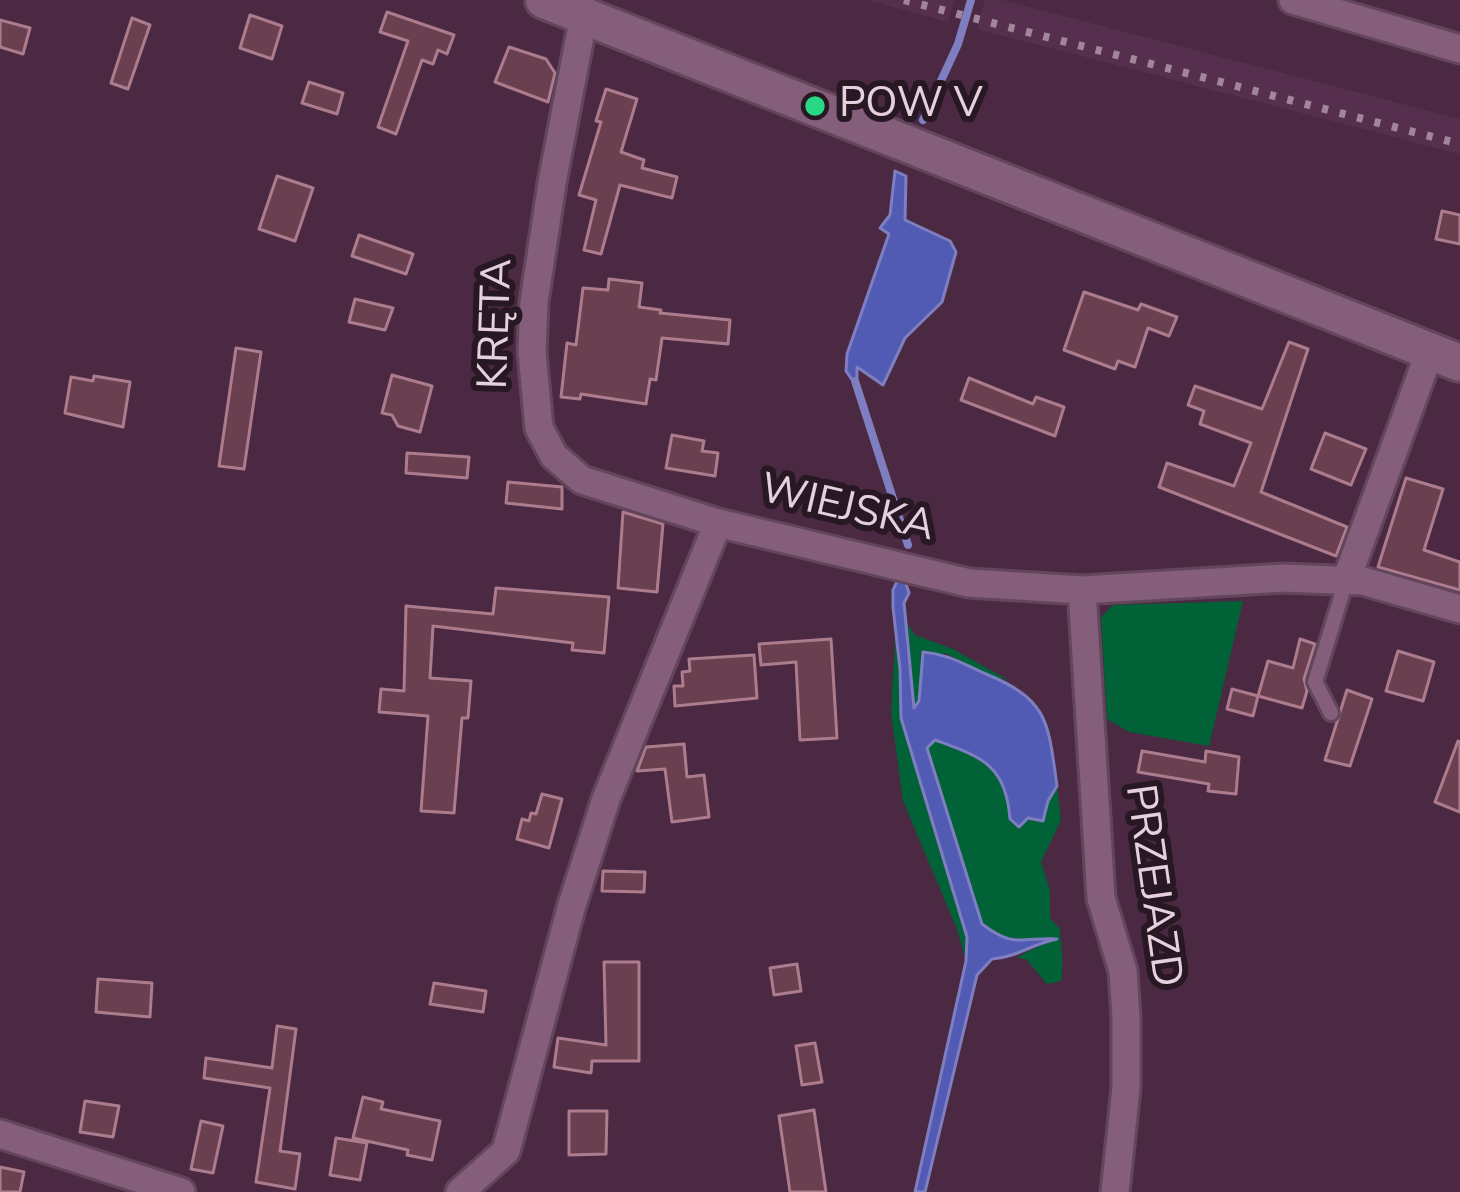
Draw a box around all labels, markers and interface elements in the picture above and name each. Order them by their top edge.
place label: POW V [839,81,983,131]
marker: POW V [802,93,828,119]
street label: KRĘTA [471,258,525,390]
street label: WIEJSKA [755,466,939,554]
street label: PRZEJAZD [1112,782,1190,990]

